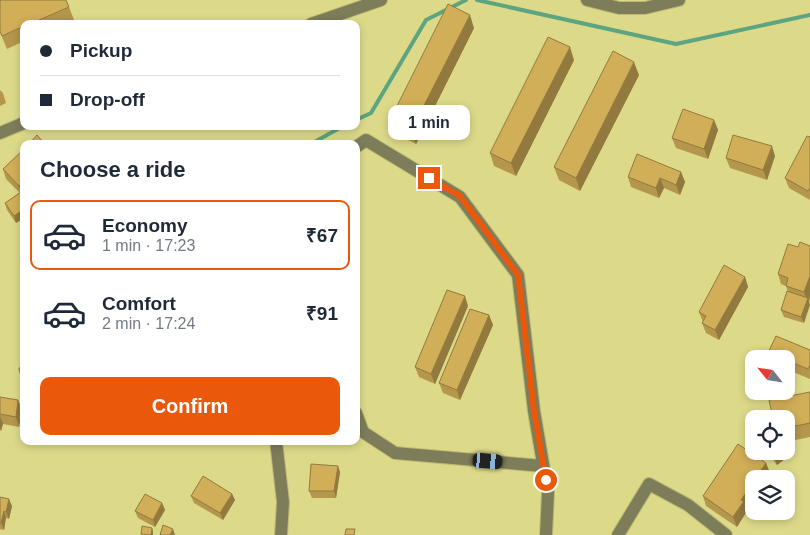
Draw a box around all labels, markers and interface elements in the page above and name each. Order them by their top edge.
text: Pickup [70,40,132,61]
text: Drop-off [70,89,145,110]
callout: 1 min [388,106,470,140]
text: 1 min [408,114,450,131]
text: Choose a ride [40,157,185,182]
route end [418,167,440,189]
icon: car [42,213,87,258]
text: Economy [102,215,188,236]
text: ₹67 [306,225,338,246]
text: 1 min · 17:23 [102,237,195,254]
icon: car [42,291,87,336]
text: Comfort [102,293,176,314]
text: ₹91 [306,303,338,324]
text: 2 min · 17:24 [102,315,195,332]
north arrow [745,350,795,400]
map controls [745,350,795,520]
button: Confirm [40,377,340,435]
button: locate [745,410,795,460]
car [472,452,503,470]
route start [535,469,557,491]
button: layers [745,470,795,520]

